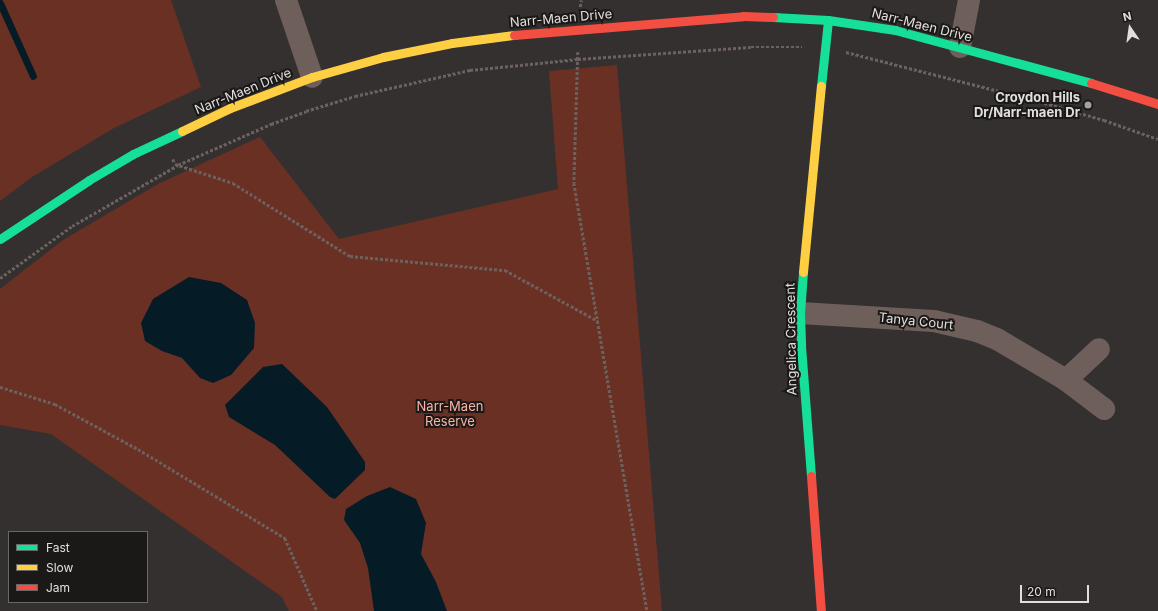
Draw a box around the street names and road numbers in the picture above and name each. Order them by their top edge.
street label: Narr-Maen Drive [870,5,974,45]
street label: Narr-Maen Drive [509,6,613,30]
street label: Narr-Maen Drive [192,65,294,117]
street label: Angelica Crescent [782,283,800,395]
street label: Tanya Court [878,309,954,333]

